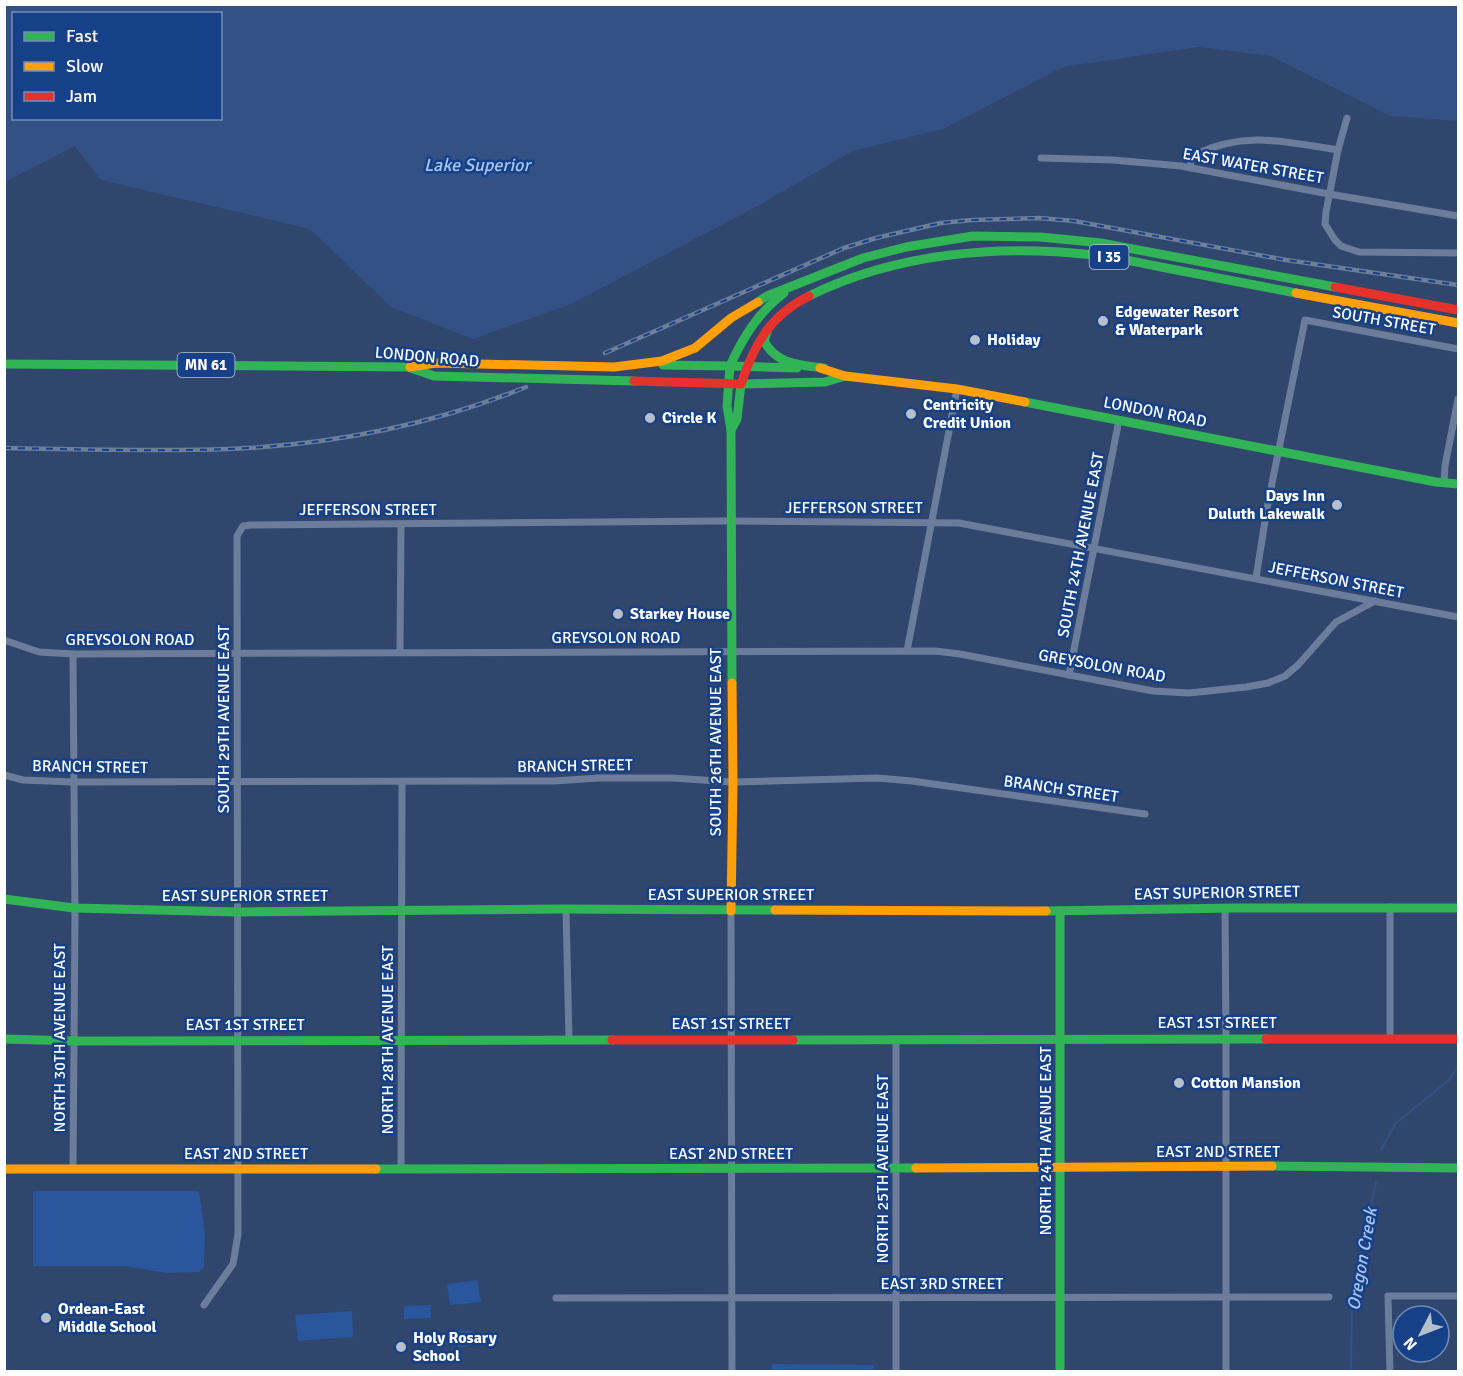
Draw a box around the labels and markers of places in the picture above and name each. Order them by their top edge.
place label: Edgewater Resort & Waterpark [1115,302,1239,340]
marker: Edgewater Resort & Waterpark [1096,314,1110,328]
place label: Holiday [987,330,1041,350]
marker: Holiday [968,333,982,347]
place label: Centricity Credit Union [923,395,1011,433]
marker: Centricity Credit Union [904,407,918,421]
place label: Circle K [662,408,717,428]
marker: Circle K [643,411,657,425]
place label: Days Inn Duluth Lakewalk [1208,486,1326,524]
marker: Days Inn Duluth Lakewalk [1330,498,1344,512]
place label: Starkey House [630,604,730,624]
marker: Starkey House [611,607,625,621]
place label: Cotton Mansion [1191,1073,1301,1093]
marker: Cotton Mansion [1172,1076,1186,1090]
place label: Ordean-East Middle School [58,1299,157,1337]
marker: Ordean-East Middle School [39,1311,53,1325]
place label: Holy Rosary School [413,1328,497,1366]
marker: Holy Rosary School [394,1340,408,1354]

